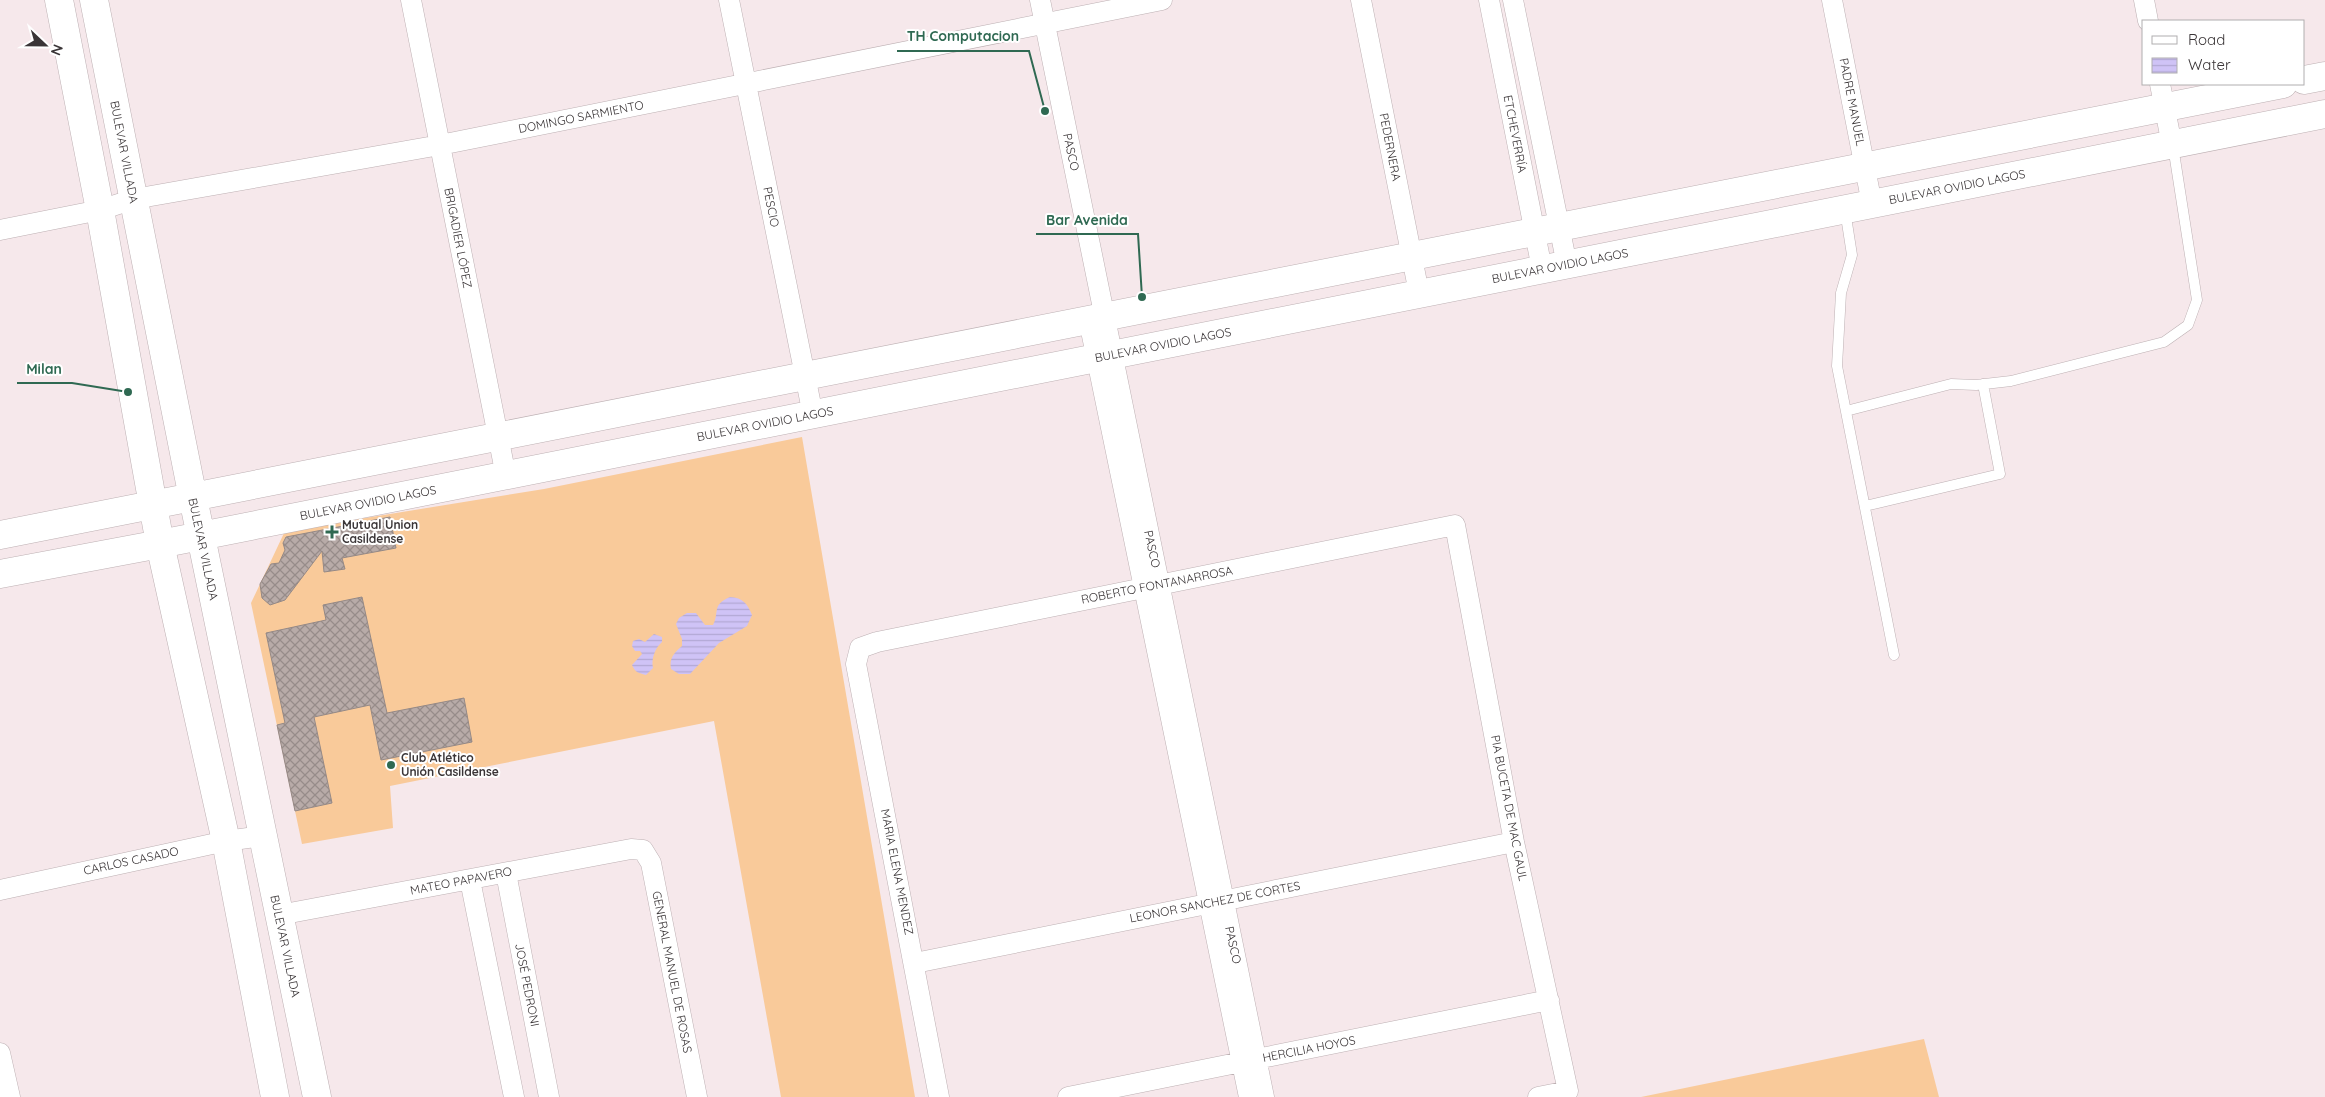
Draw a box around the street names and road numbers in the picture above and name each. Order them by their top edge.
street label: PADRE MANUEL [1837,57,1868,148]
street label: ETCHEVERRÍA [1501,94,1530,174]
street label: DOMINGO SARMIENTO [517,97,645,136]
street label: BULEVAR VILLADA [107,99,142,205]
street label: PEDERNERA [1377,112,1404,182]
street label: PASCO [1060,132,1083,172]
street label: BULEVAR OVIDIO LAGOS [1887,166,2027,207]
street label: PESCIO [760,185,783,228]
street label: BRIGADIER LÓPEZ [441,186,476,290]
street label: BULEVAR OVIDIO LAGOS [1490,245,1630,286]
street label: BULEVAR OVIDIO LAGOS [1093,324,1233,365]
street label: BULEVAR OVIDIO LAGOS [695,403,835,444]
street label: BULEVAR OVIDIO LAGOS [298,482,438,523]
street label: BULEVAR VILLADA [185,496,222,602]
street label: PASCO [1141,529,1164,569]
street label: ROBERTO FONTANARROSA [1080,562,1234,607]
street label: PIA BUCETA DE MAC GAUL [1488,734,1531,883]
street label: MARIA ELENA MENDEZ [878,808,917,937]
street label: CARLOS CASADO [82,843,180,878]
street label: MATEO PAPAVERO [409,863,513,898]
street label: LEONOR SANCHEZ DE CORTES [1128,878,1302,925]
street label: GENERAL MANUEL DE ROSAS [649,890,696,1054]
street label: BULEVAR VILLADA [267,893,304,999]
street label: PASCO [1222,925,1245,965]
street label: JOSÉ PEDRONI [512,942,543,1028]
street label: HERCILIA HOYOS [1261,1032,1357,1065]

